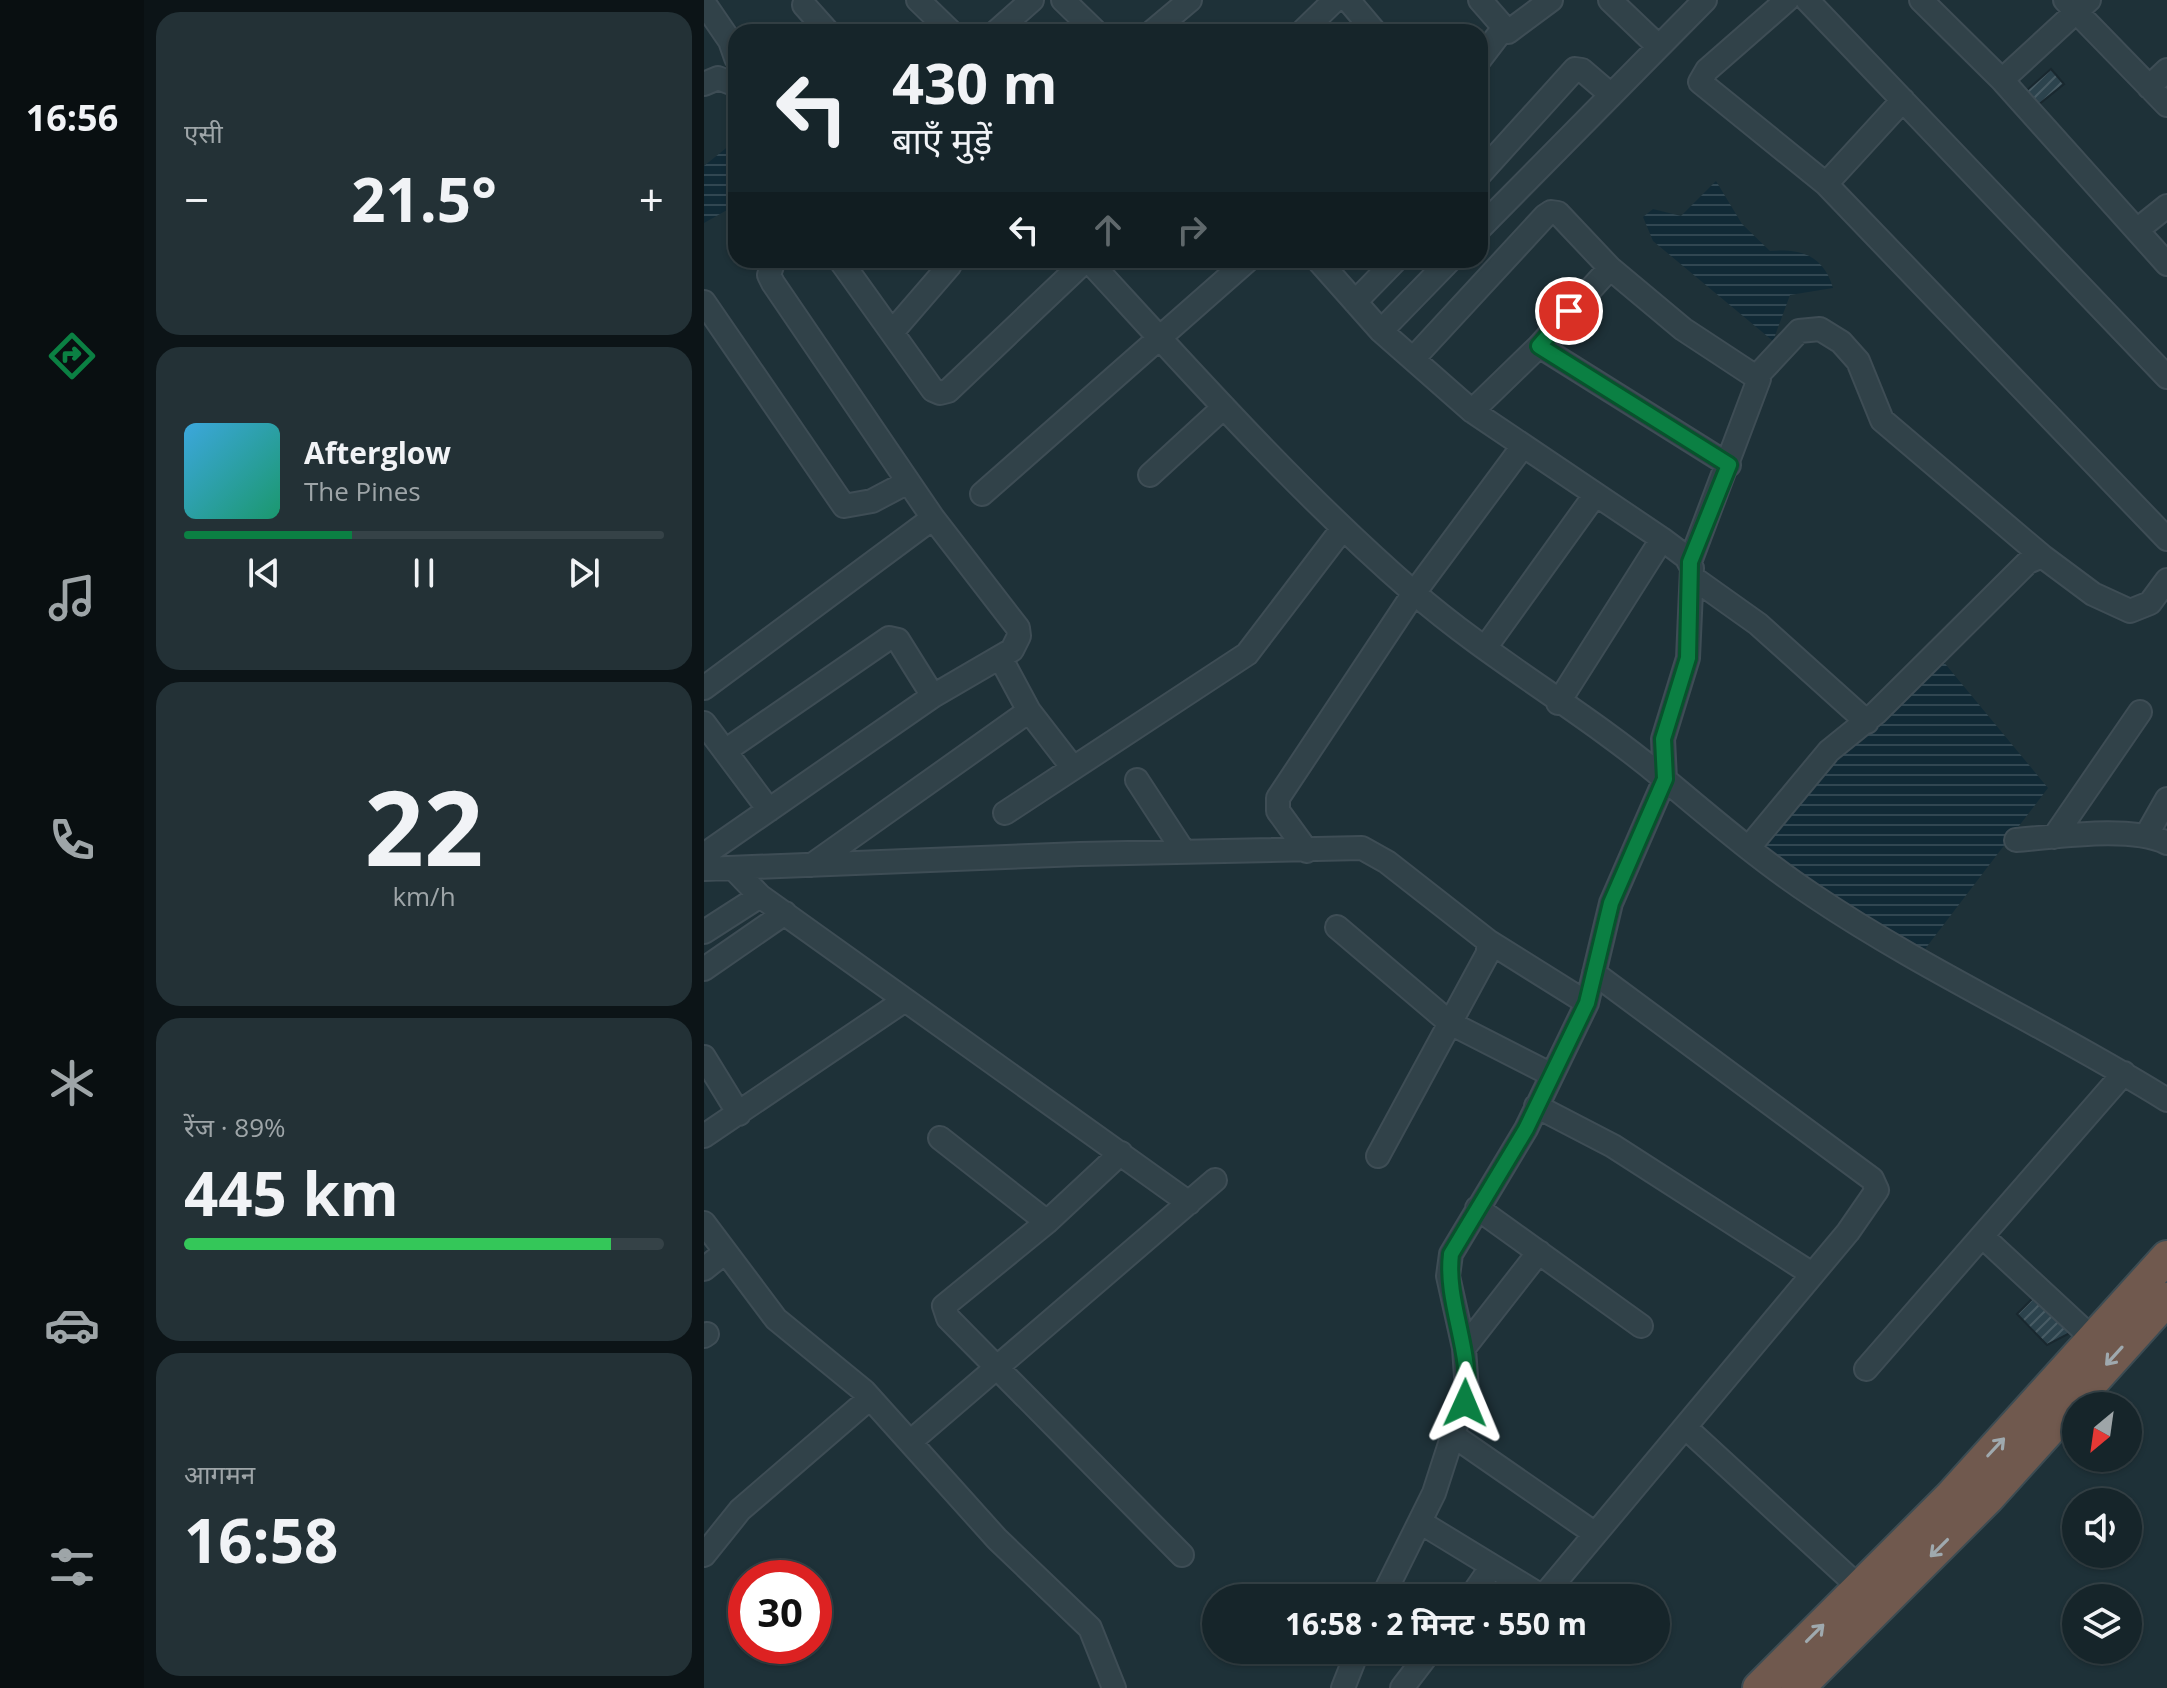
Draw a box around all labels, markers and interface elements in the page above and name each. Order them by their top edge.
text: 430 m [892,44,1058,120]
icon: left [760,56,864,160]
text: 16:56 [26,93,118,142]
text: एसी [184,115,223,151]
text: बाएँ मुड़ें [892,116,992,165]
text: 21.5° [351,158,497,240]
text: − [184,169,209,229]
text: + [639,169,664,229]
icon: left [1002,208,1046,252]
icon: ahead [1086,208,1130,252]
icon: right [1170,208,1214,252]
pin [1535,277,1603,345]
icon: arrive [1547,289,1591,333]
icon: directions [44,328,100,384]
text: Afterglow [304,432,451,473]
text: The Pines [304,473,421,509]
icon: previous [242,551,286,595]
icon: pause [402,551,446,595]
icon: next [562,551,606,595]
icon: music [44,570,100,626]
text: 22 [365,755,483,896]
icon: phone [44,812,100,868]
text: km/h [392,878,456,914]
icon: climate [44,1055,100,1111]
text: रेंज · 89% [184,1109,286,1145]
text: 445 km [184,1152,399,1234]
icon: car [44,1297,100,1353]
one-way arrow [2105,1346,2123,1366]
position arrow [1423,1361,1507,1445]
north arrow [2062,1392,2142,1472]
map controls [2062,1392,2142,1664]
one-way arrow [1987,1437,2006,1457]
text: आगमन [184,1456,255,1492]
button: sound [2062,1488,2142,1568]
text: 16:58 [184,1499,338,1581]
one-way arrow [1929,1538,1948,1558]
icon: filters [44,1539,100,1595]
speed limit sign: 30 [728,1560,832,1664]
button: layers [2062,1584,2142,1664]
text: 16:58 · 2 मिनट · 550 m [1285,1603,1587,1644]
one-way arrow [1805,1624,1824,1643]

